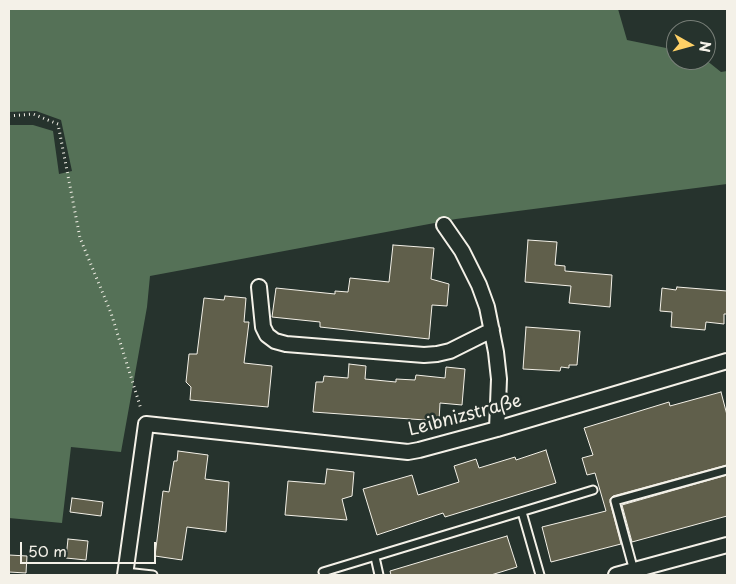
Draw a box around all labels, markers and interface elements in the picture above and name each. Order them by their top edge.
north arrow [666,20,716,70]
text: N [694,40,716,54]
street label: Leibnizstraße [406,391,524,441]
scale bar [22,532,159,564]
text: 50 m [28,539,67,562]

